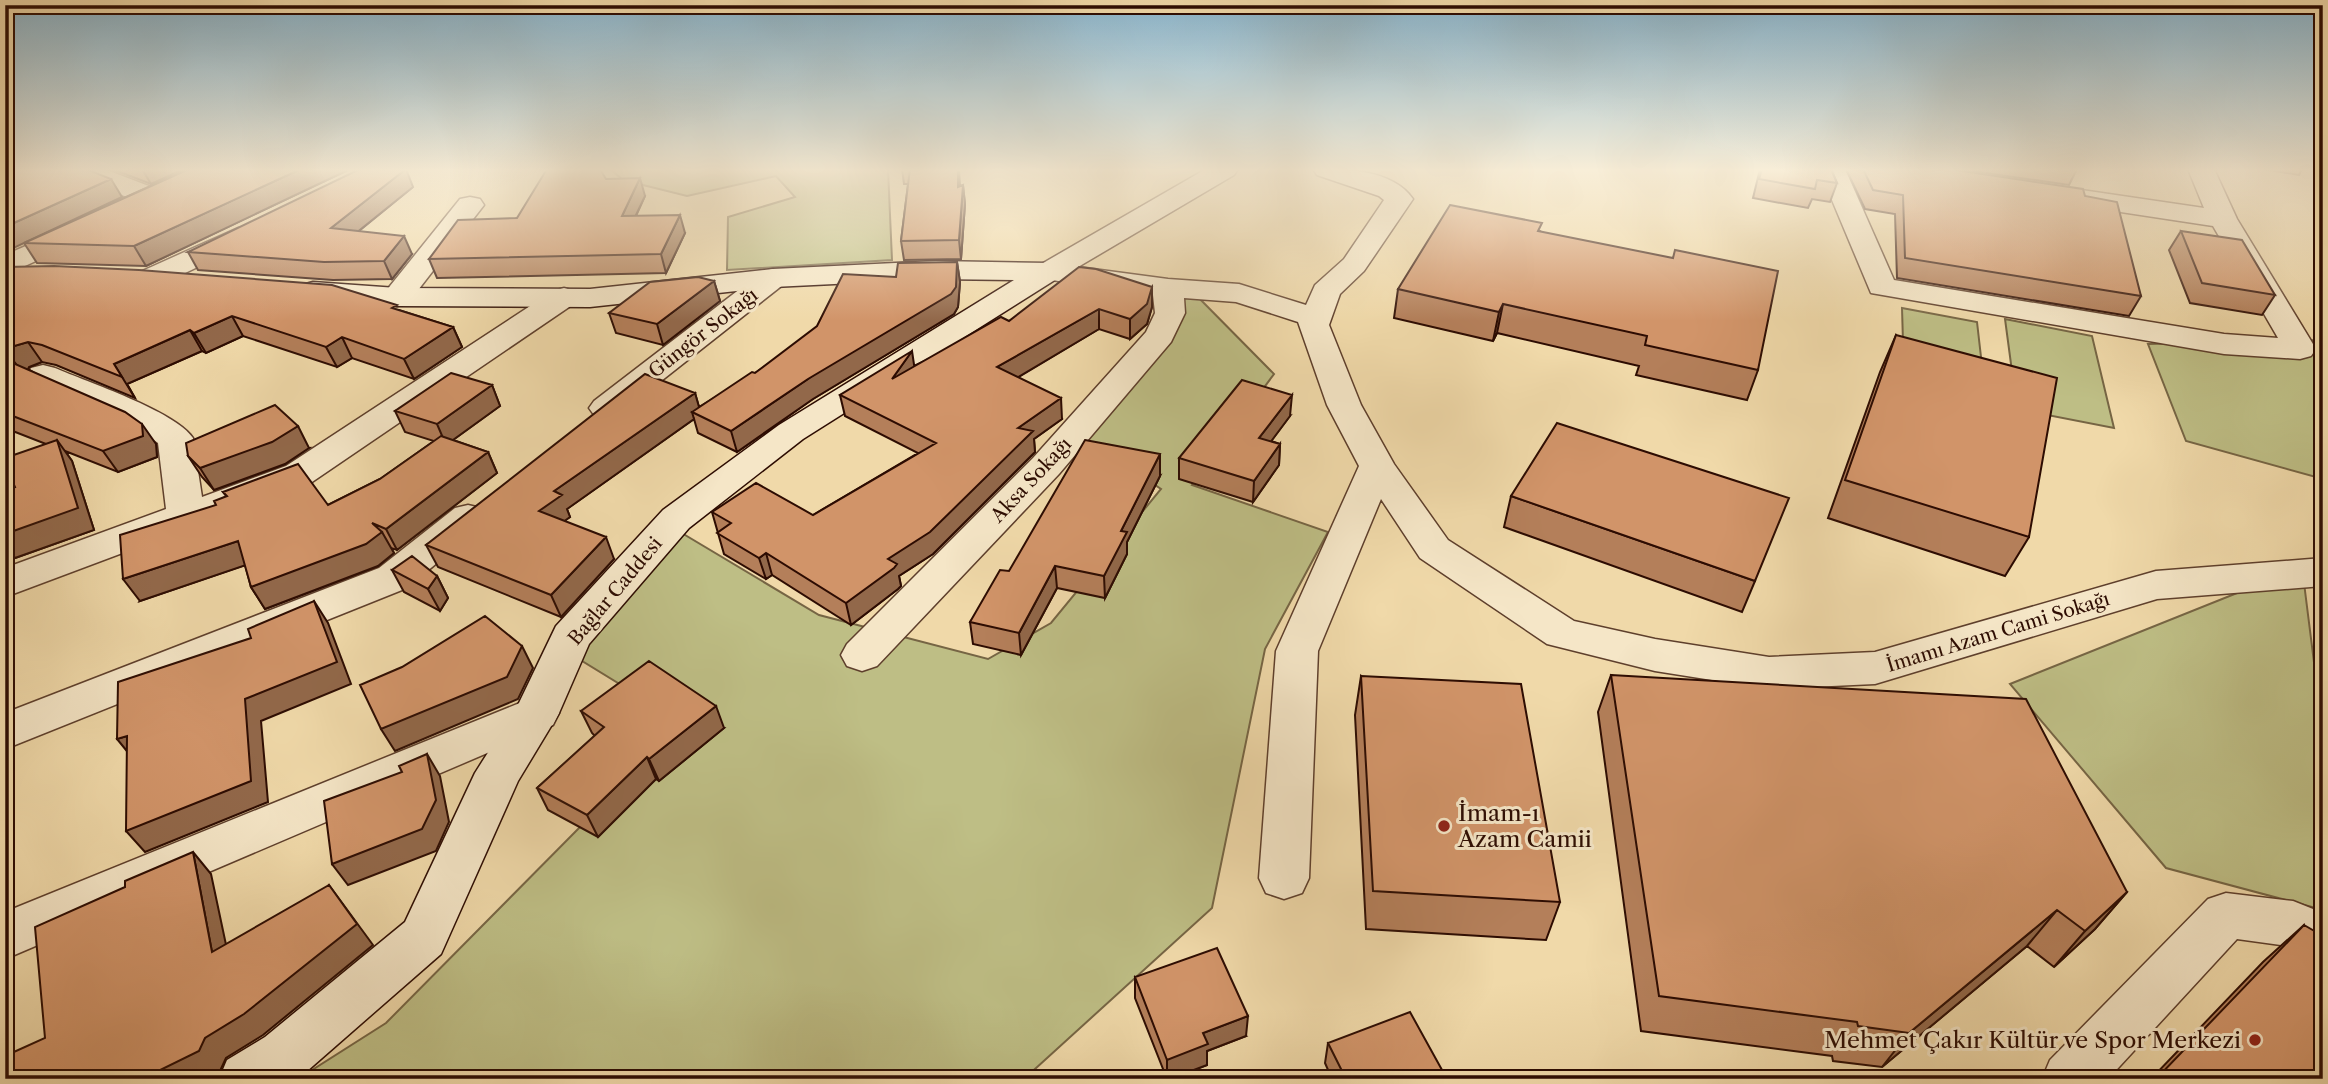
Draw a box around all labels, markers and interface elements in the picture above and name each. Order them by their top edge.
street label: Güngör Sokağı [644,283,762,383]
street label: Aksa Sokağı [985,433,1076,528]
street label: Bağlar Caddesi [563,532,667,650]
street label: İmamı Azam Cami Sokağı [1884,587,2112,677]
place label: İmam-ı Azam Camii [1457,799,1592,853]
marker: İmam-ı Azam Camii [1436,818,1452,834]
place label: Mehmet Çakır Kültür ve Spor Merkezi [1824,1026,2241,1054]
marker: Mehmet Çakır Kültür ve Spor Merkezi [2247,1032,2263,1048]

